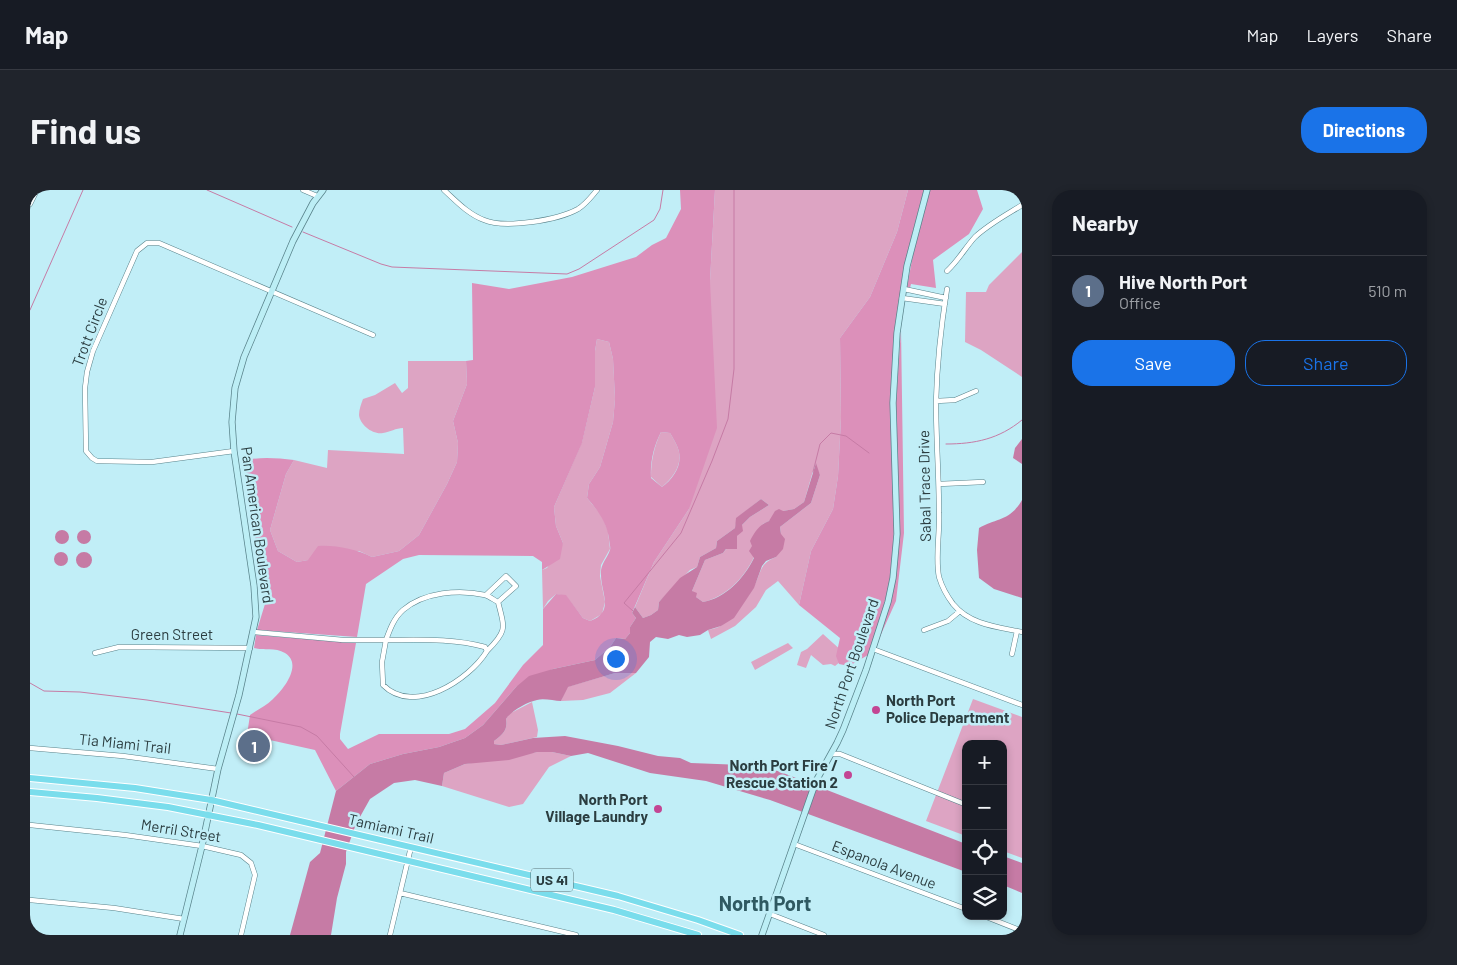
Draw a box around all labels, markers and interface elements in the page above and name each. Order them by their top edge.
text: Map [25,20,68,49]
text: Map [1246,24,1278,46]
text: Layers [1306,24,1359,46]
text: Share [1387,24,1432,46]
button: Directions [1301,107,1427,153]
text: Find us [30,109,141,151]
text: Nearby [1072,210,1138,235]
text: Hive North Port [1119,270,1247,293]
text: 1 [1085,281,1091,300]
text: 510 m [1368,281,1407,300]
text: Office [1119,293,1161,312]
street label: Trott Circle [68,294,110,369]
button: Save [1072,340,1235,386]
button: Share [1245,340,1407,386]
street label: Sabal Trace Drive [914,430,934,542]
street label: Pan American Boulevard [238,445,278,604]
street label: North Port Boulevard [820,596,882,731]
street label: Green Street [131,625,213,643]
your location [603,646,629,672]
place label: North Port Police Department [886,691,1010,726]
marker: North Port Police Department [870,704,882,716]
pin: 1 [238,727,270,765]
street label: Tia Miami Trail [78,729,172,757]
map controls [962,740,1007,920]
button: + [962,740,1007,785]
place label: North Port Fire / Rescue Station 2 [726,756,838,791]
marker: North Port Fire / Rescue Station 2 [842,769,854,781]
button: − [962,785,1007,830]
place label: North Port Village Laundry [545,790,648,825]
marker: North Port Village Laundry [652,803,664,815]
street label: Tamiami Trail [347,809,436,847]
street label: Merril Street [140,815,223,845]
button: locate [962,830,1007,875]
street label: Espanola Avenue [830,836,939,892]
road number: US 41 [531,868,573,892]
button: layers [962,875,1007,920]
district label: North Port [719,891,811,915]

